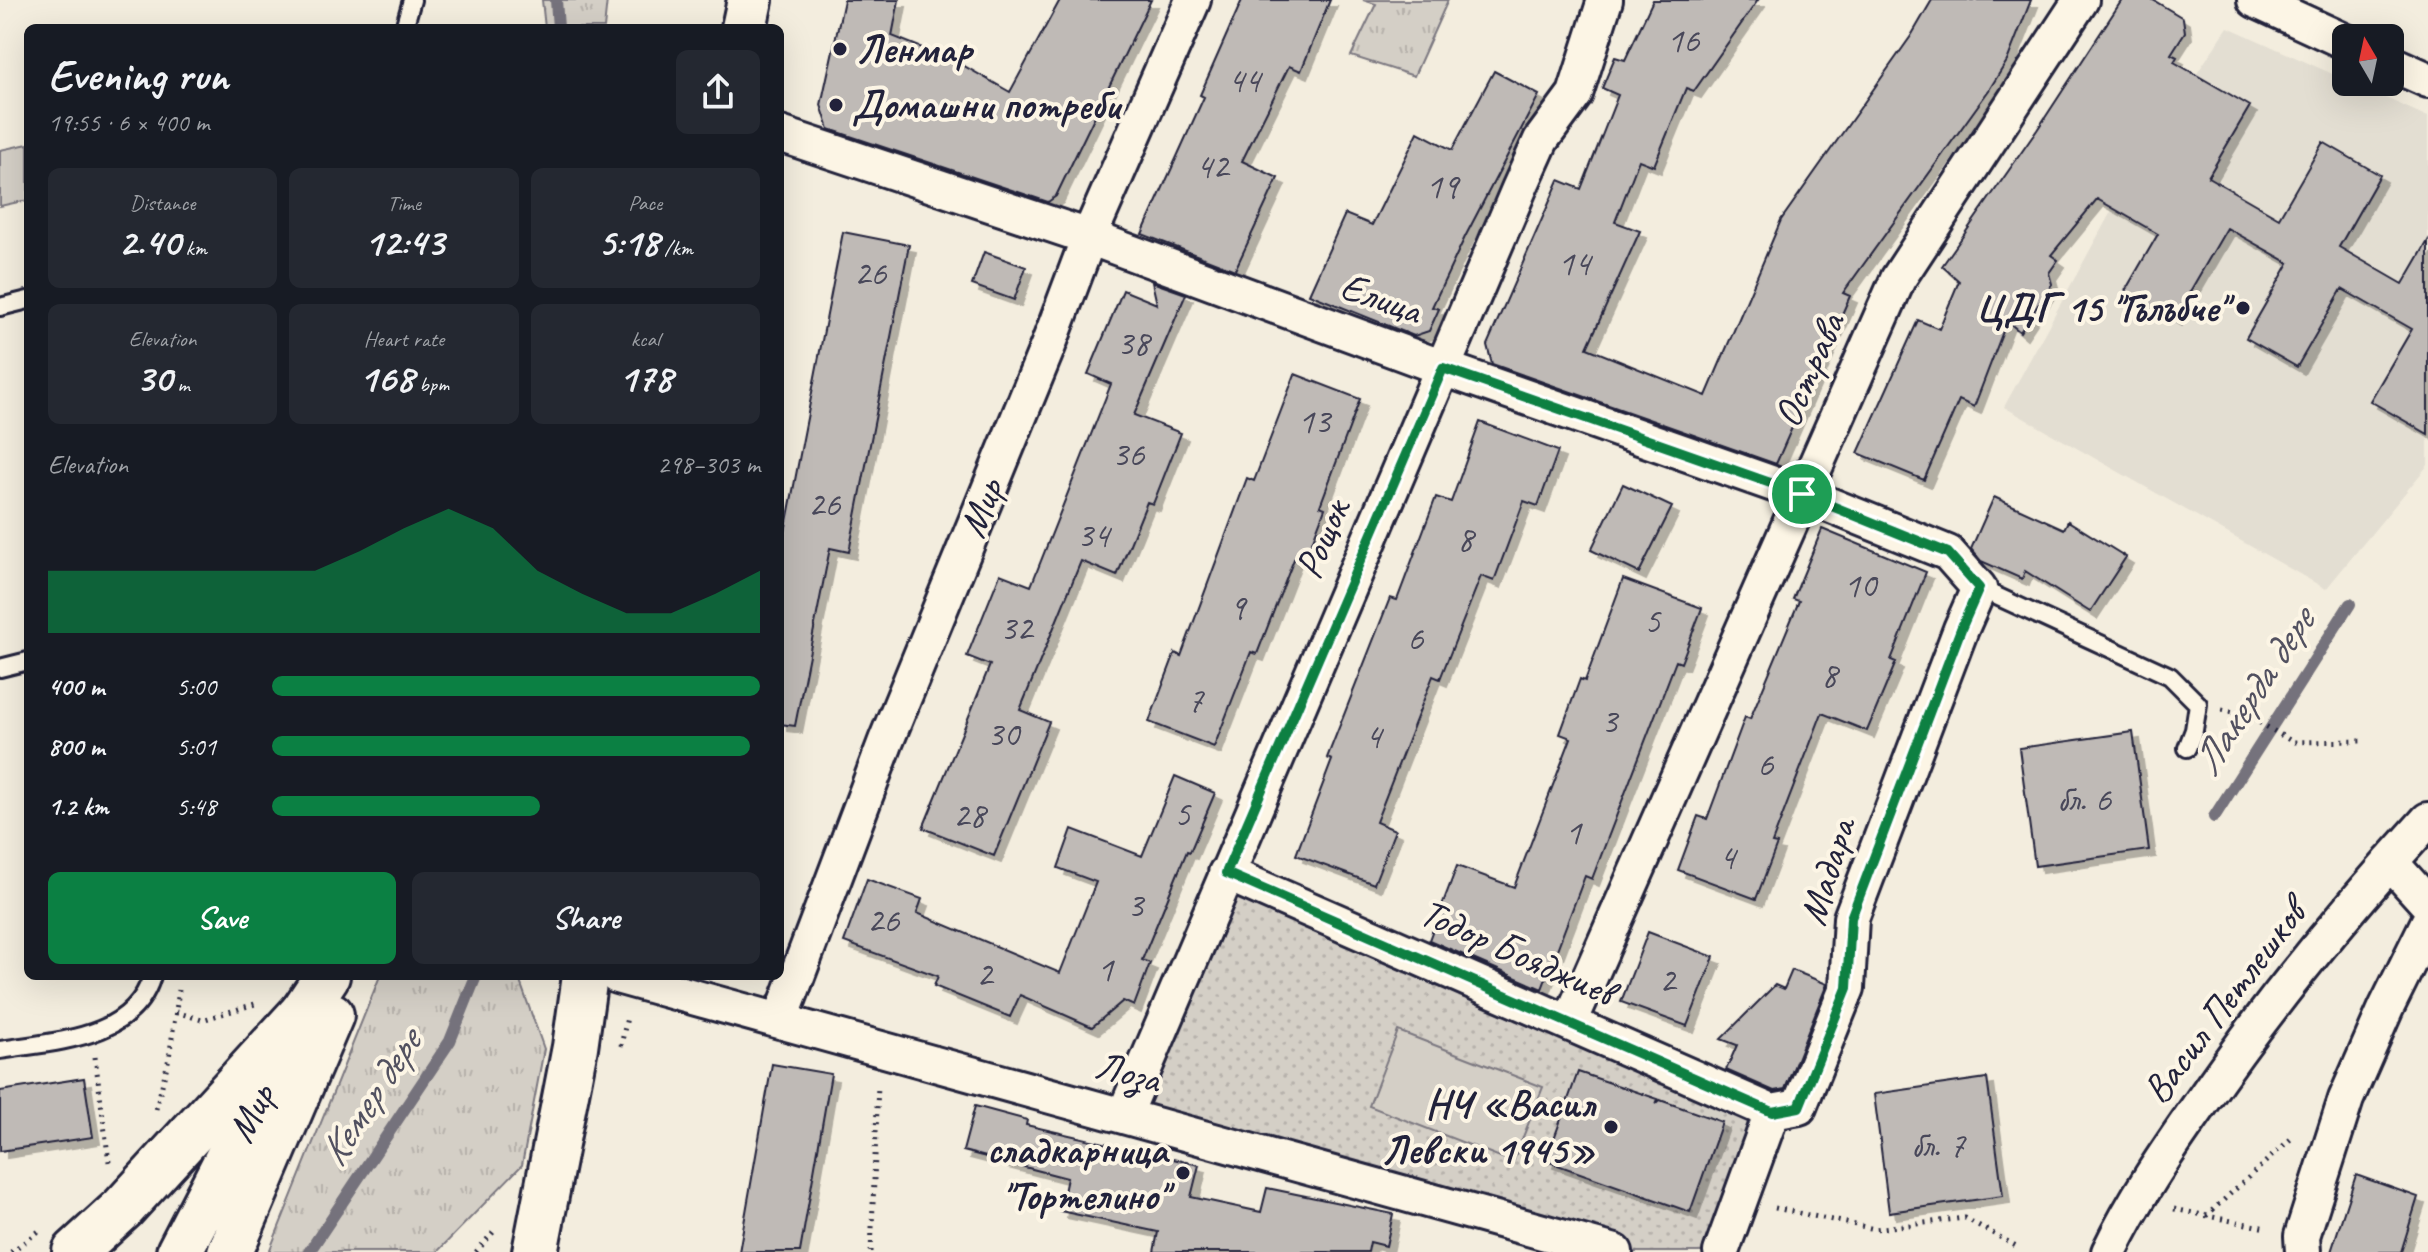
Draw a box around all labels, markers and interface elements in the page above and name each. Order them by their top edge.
house number: 16 [1667,17,1701,63]
place label: Ленмар [856,24,974,74]
north arrow [2332,24,2404,96]
map controls [2332,24,2404,96]
marker: Ленмар [831,40,849,58]
text: Evening run [48,48,228,103]
button: share [676,50,760,134]
house number: 44 [1228,57,1264,103]
place label: Домашни потреби [852,80,1123,130]
marker: Домашни потреби [827,96,845,114]
text: 19:55 · 6 × 400 m [48,106,209,139]
house number: 42 [1196,143,1231,189]
house number: 19 [1426,163,1461,209]
text: Distance [130,189,195,217]
text: Time [387,189,421,217]
text: Pace [628,189,662,217]
text: 2.40 [118,217,180,267]
text: 12:43 [364,217,444,267]
text: 5:18 [598,217,659,267]
text: km [180,234,207,262]
text: /km [659,234,693,262]
house number: 14 [1558,240,1594,286]
house number: 26 [854,250,888,296]
street label: Елица [1334,260,1431,337]
place label: ЦДГ 15 "Гълъбче" [1976,283,2236,333]
marker: ЦДГ 15 "Гълъбче" [2234,299,2252,317]
street label: Острава [1762,303,1857,435]
house number: 38 [1117,320,1153,366]
text: Elevation [129,325,197,353]
text: Heart rate [364,325,444,353]
text: kcal [631,325,660,353]
text: 30 [136,353,172,403]
text: 168 [359,353,414,403]
text: 178 [618,353,672,403]
text: m [172,370,189,398]
text: bpm [414,370,449,398]
house number: 13 [1298,398,1333,444]
house number: 36 [1112,431,1146,477]
text: Elevation [48,448,128,481]
text: 298–303 m [657,448,760,481]
pin [1768,460,1836,528]
street label: Мир [947,470,1016,544]
icon: arrive [1780,472,1824,516]
house number: 26 [808,481,842,527]
street label: Рощок [1283,489,1362,586]
house number: 34 [1077,512,1113,558]
house number: 8 [1457,516,1477,562]
house number: 10 [1844,562,1879,608]
house number: 9 [1229,584,1248,630]
water label: Лакерда дере [2180,593,2330,785]
house number: 5 [1644,598,1662,644]
house number: 32 [1000,605,1035,651]
house number: 6 [1407,615,1425,661]
house number: 8 [1821,652,1841,698]
text: 400 m [48,670,104,703]
text: 5:00 [176,670,216,703]
house number: 7 [1187,677,1205,723]
house number: 3 [1601,698,1620,744]
house number: 30 [987,711,1022,757]
house number: 4 [1365,713,1385,759]
text: 800 m [48,730,104,763]
text: 5:01 [176,730,216,763]
house number: 6 [1757,741,1775,787]
house number: бл. 6 [2057,776,2113,822]
text: 1.2 km [48,790,108,823]
text: 5:48 [176,790,216,823]
house number: 5 [1174,791,1192,837]
house number: 28 [953,792,989,838]
house number: 1 [1565,809,1583,855]
street label: Мадара [1787,810,1868,931]
house number: 4 [1719,834,1739,880]
button: Save [48,872,396,964]
button: Share [412,872,760,964]
house number: 3 [1127,882,1146,928]
street label: Васил Петлешков [2131,884,2322,1113]
street label: Тодор Бояджиев [1412,887,1628,1020]
house number: 26 [867,897,901,943]
house number: 1 [1097,946,1115,992]
house number: 2 [976,951,995,997]
house number: 2 [1659,957,1678,1003]
water label: Кемер дере [307,1015,437,1176]
street label: Лоза [1090,1039,1169,1105]
street label: Мир [215,1074,287,1150]
place label: НЧ «Васил Левски 1945» [1381,1079,1597,1175]
marker: НЧ «Васил Левски 1945» [1602,1118,1620,1136]
house number: бл. 7 [1911,1122,1967,1168]
place label: сладкарница "Тортелино" [987,1125,1176,1221]
marker: сладкарница "Тортелино" [1174,1164,1192,1182]

